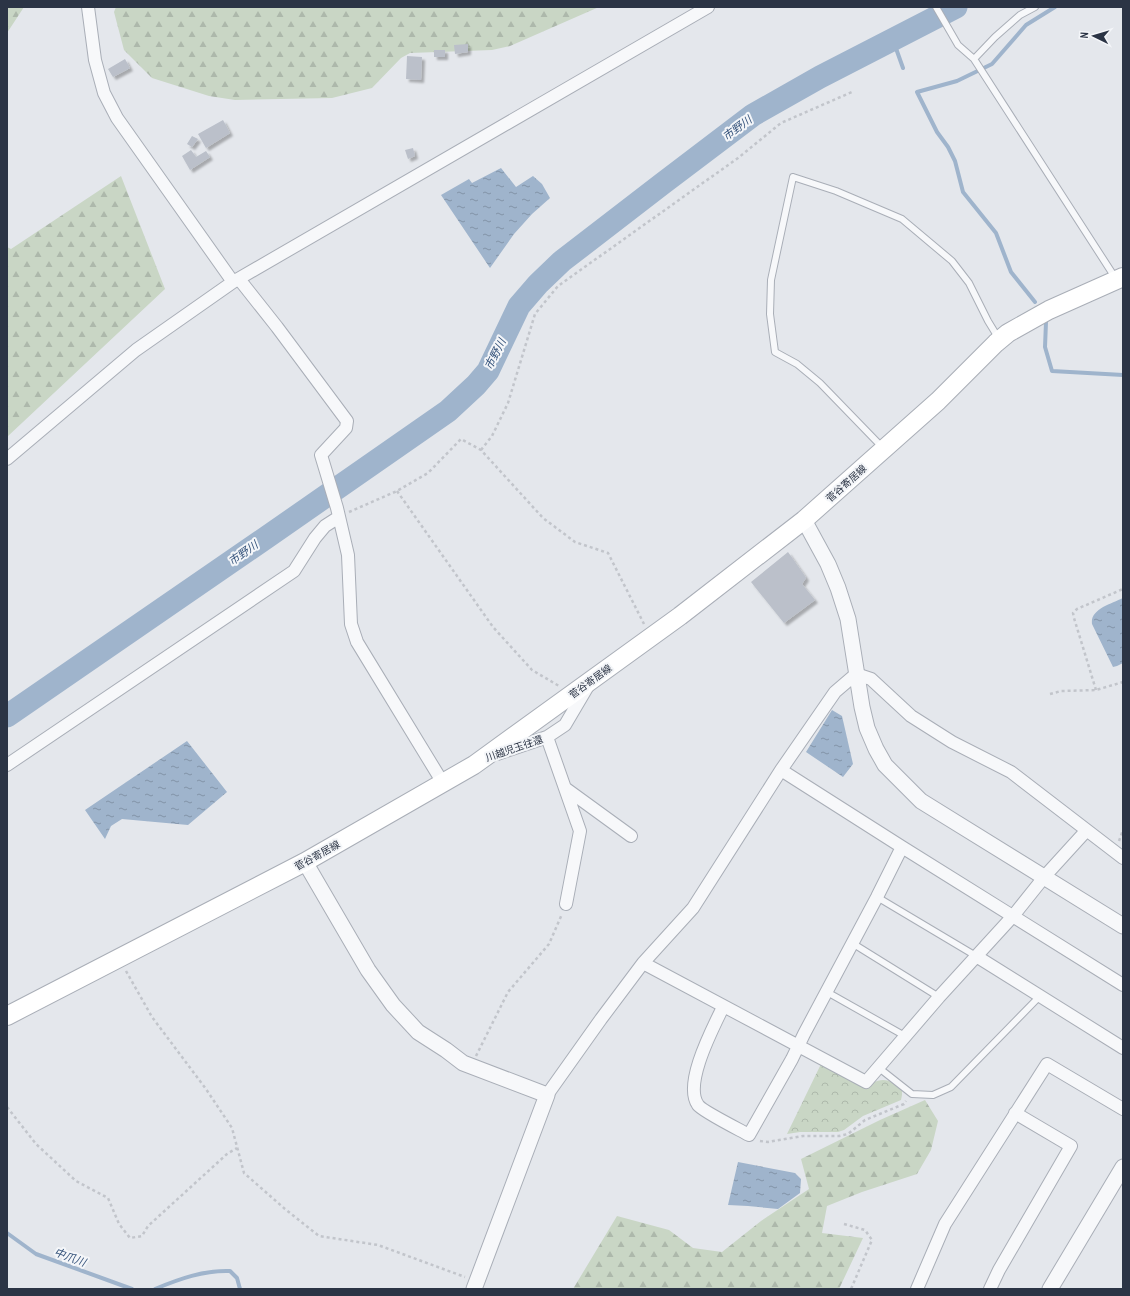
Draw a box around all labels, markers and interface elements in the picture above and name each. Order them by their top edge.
north arrow [1074,16,1114,56]
text: N [1077,32,1091,39]
water label: 市野川 [720,112,755,144]
water label: 市野川 [481,335,509,372]
street label: 菅谷寄居線 [823,462,869,505]
water label: 市野川 [225,537,261,568]
street label: 菅谷寄居線 [566,661,614,701]
street label: 川越児玉往還 [484,733,545,764]
street label: 菅谷寄居線 [292,838,342,873]
water label: 中爪川 [52,1245,89,1270]

